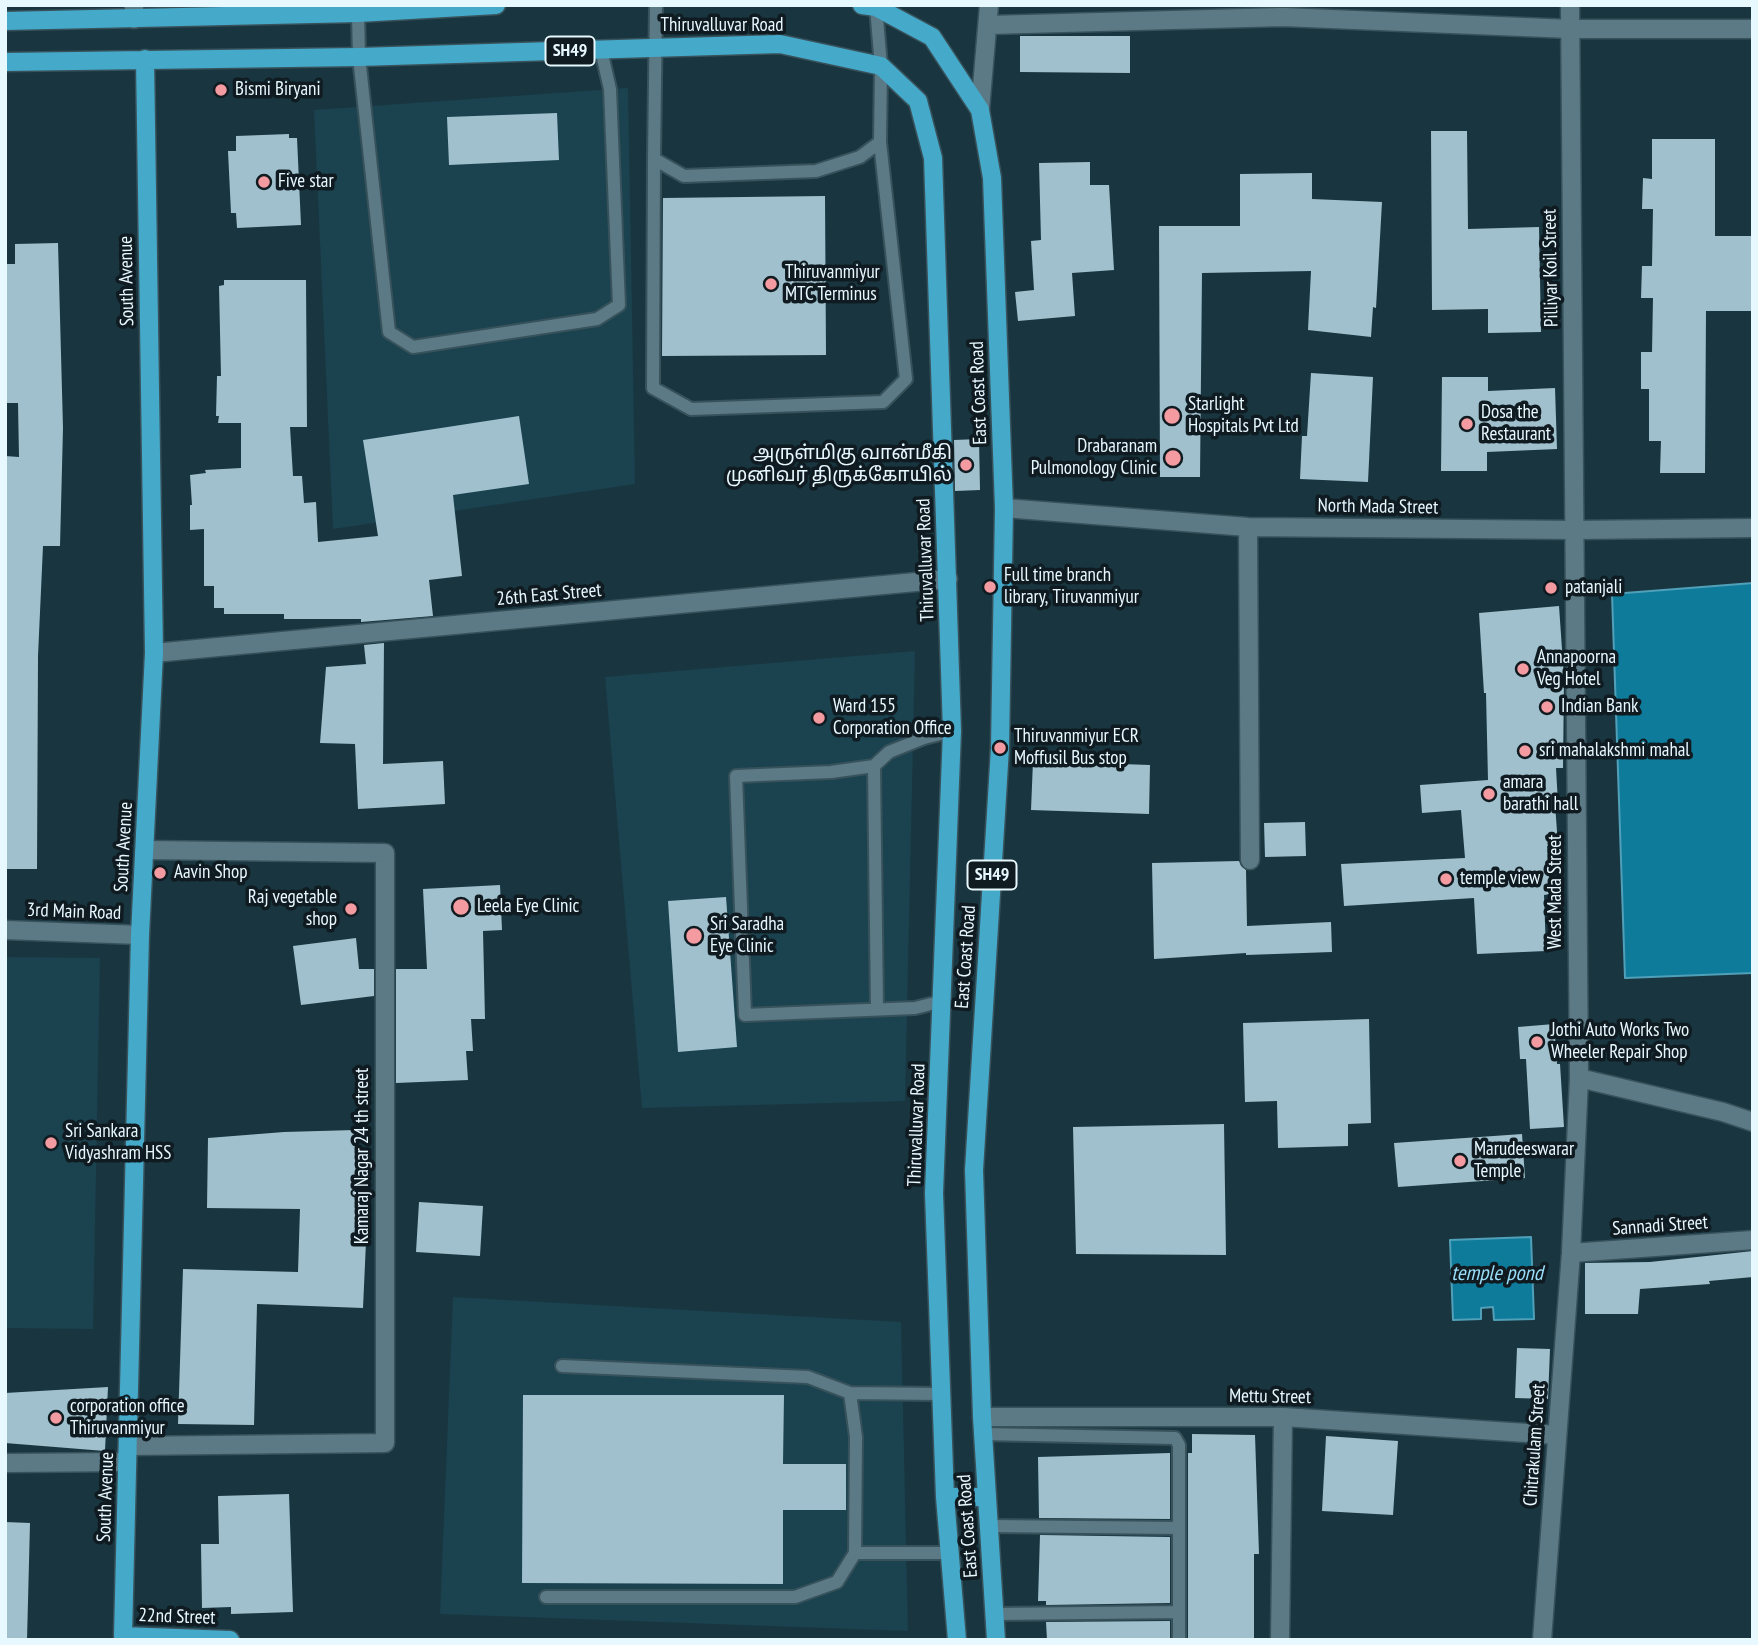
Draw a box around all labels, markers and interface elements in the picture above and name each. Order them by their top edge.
street label: Thiruvalluvar Road [660,15,784,37]
road number: SH49 [546,36,594,66]
place label: Bismi Biryani [235,79,320,101]
marker: Bismi Biryani [213,82,229,98]
place label: Five star [278,171,334,193]
marker: Five star [256,174,272,190]
street label: Pilliyar Koil Street [1539,209,1563,327]
street label: South Avenue [115,236,139,326]
place label: Thiruvanmiyur MTC Terminus [785,262,880,306]
marker: Thiruvanmiyur MTC Terminus [763,276,779,292]
street label: East Coast Road [966,341,992,445]
place label: Starlight Hospitals Pvt Ltd [1188,394,1299,438]
place label: Dosa the Restaurant [1481,402,1551,446]
marker: Starlight Hospitals Pvt Ltd [1162,406,1182,426]
marker: Dosa the Restaurant [1459,416,1475,432]
place label: Drabaranam Pulmonology Clinic [1031,436,1157,480]
place label: அருள்மிகு வான்மீகி முனிவர் திருக்கோயில் [726,443,952,487]
marker: Drabaranam Pulmonology Clinic [1163,448,1183,468]
marker: அருள்மிகு வான்மீகி முனிவர் திருக்கோயில் [958,457,974,473]
street label: North Mada Street [1318,495,1438,519]
street label: Thiruvalluvar Road [912,498,940,622]
place label: Full time branch library, Tiruvanmiyur [1004,565,1139,609]
place label: patanjali [1565,577,1622,599]
street label: 26th East Street [495,579,603,611]
marker: Full time branch library, Tiruvanmiyur [982,579,998,595]
marker: patanjali [1543,580,1559,596]
place label: Annapoorna Veg Hotel [1537,647,1616,691]
marker: Annapoorna Veg Hotel [1515,661,1531,677]
place label: Ward 155 Corporation Office [833,696,952,740]
place label: Indian Bank [1561,696,1638,718]
marker: Indian Bank [1539,699,1555,715]
marker: Ward 155 Corporation Office [811,710,827,726]
place label: Thiruvanmiyur ECR Moffusil Bus stop [1014,726,1139,770]
marker: Thiruvanmiyur ECR Moffusil Bus stop [992,740,1008,756]
place label: sri mahalakshmi mahal [1539,740,1690,762]
marker: sri mahalakshmi mahal [1517,743,1533,759]
place label: amara barathi hall [1503,772,1578,816]
marker: amara barathi hall [1481,786,1497,802]
street label: South Avenue [110,801,138,893]
street label: West Mada Street [1545,835,1567,949]
road number: SH49 [968,860,1016,890]
place label: Aavin Shop [174,862,247,884]
marker: Aavin Shop [152,865,168,881]
place label: temple view [1460,868,1540,890]
marker: temple view [1438,871,1454,887]
place label: Raj vegetable shop [248,887,337,931]
place label: Leela Eye Clinic [477,896,579,918]
marker: Leela Eye Clinic [451,897,471,917]
street label: 3rd Main Road [26,899,122,925]
marker: Raj vegetable shop [343,901,359,917]
street label: East Coast Road [951,905,981,1009]
place label: Sri Saradha Eye Clinic [710,914,784,958]
marker: Sri Saradha Eye Clinic [684,926,704,946]
place label: Jothi Auto Works Two Wheeler Repair Shop [1551,1020,1689,1064]
marker: Jothi Auto Works Two Wheeler Repair Shop [1529,1034,1545,1050]
street label: Thiruvalluvar Road [903,1063,931,1187]
street label: Kamaraj Nagar 24 th street [352,1068,374,1244]
place label: Sri Sankara Vidyashram HSS [65,1121,171,1165]
marker: Sri Sankara Vidyashram HSS [43,1135,59,1151]
place label: Marudeeswarar Temple [1474,1139,1574,1183]
marker: Marudeeswarar Temple [1452,1153,1468,1169]
street label: Sannadi Street [1611,1211,1709,1241]
water label: temple pond [1451,1261,1543,1287]
street label: Chitrakulam Street [1519,1383,1551,1507]
street label: Mettu Street [1229,1385,1311,1409]
place label: corporation office Thiruvanmiyur [70,1396,185,1440]
marker: corporation office Thiruvanmiyur [48,1410,64,1426]
street label: South Avenue [93,1452,119,1542]
street label: East Coast Road [953,1474,983,1578]
street label: 22nd Street [138,1604,216,1630]

